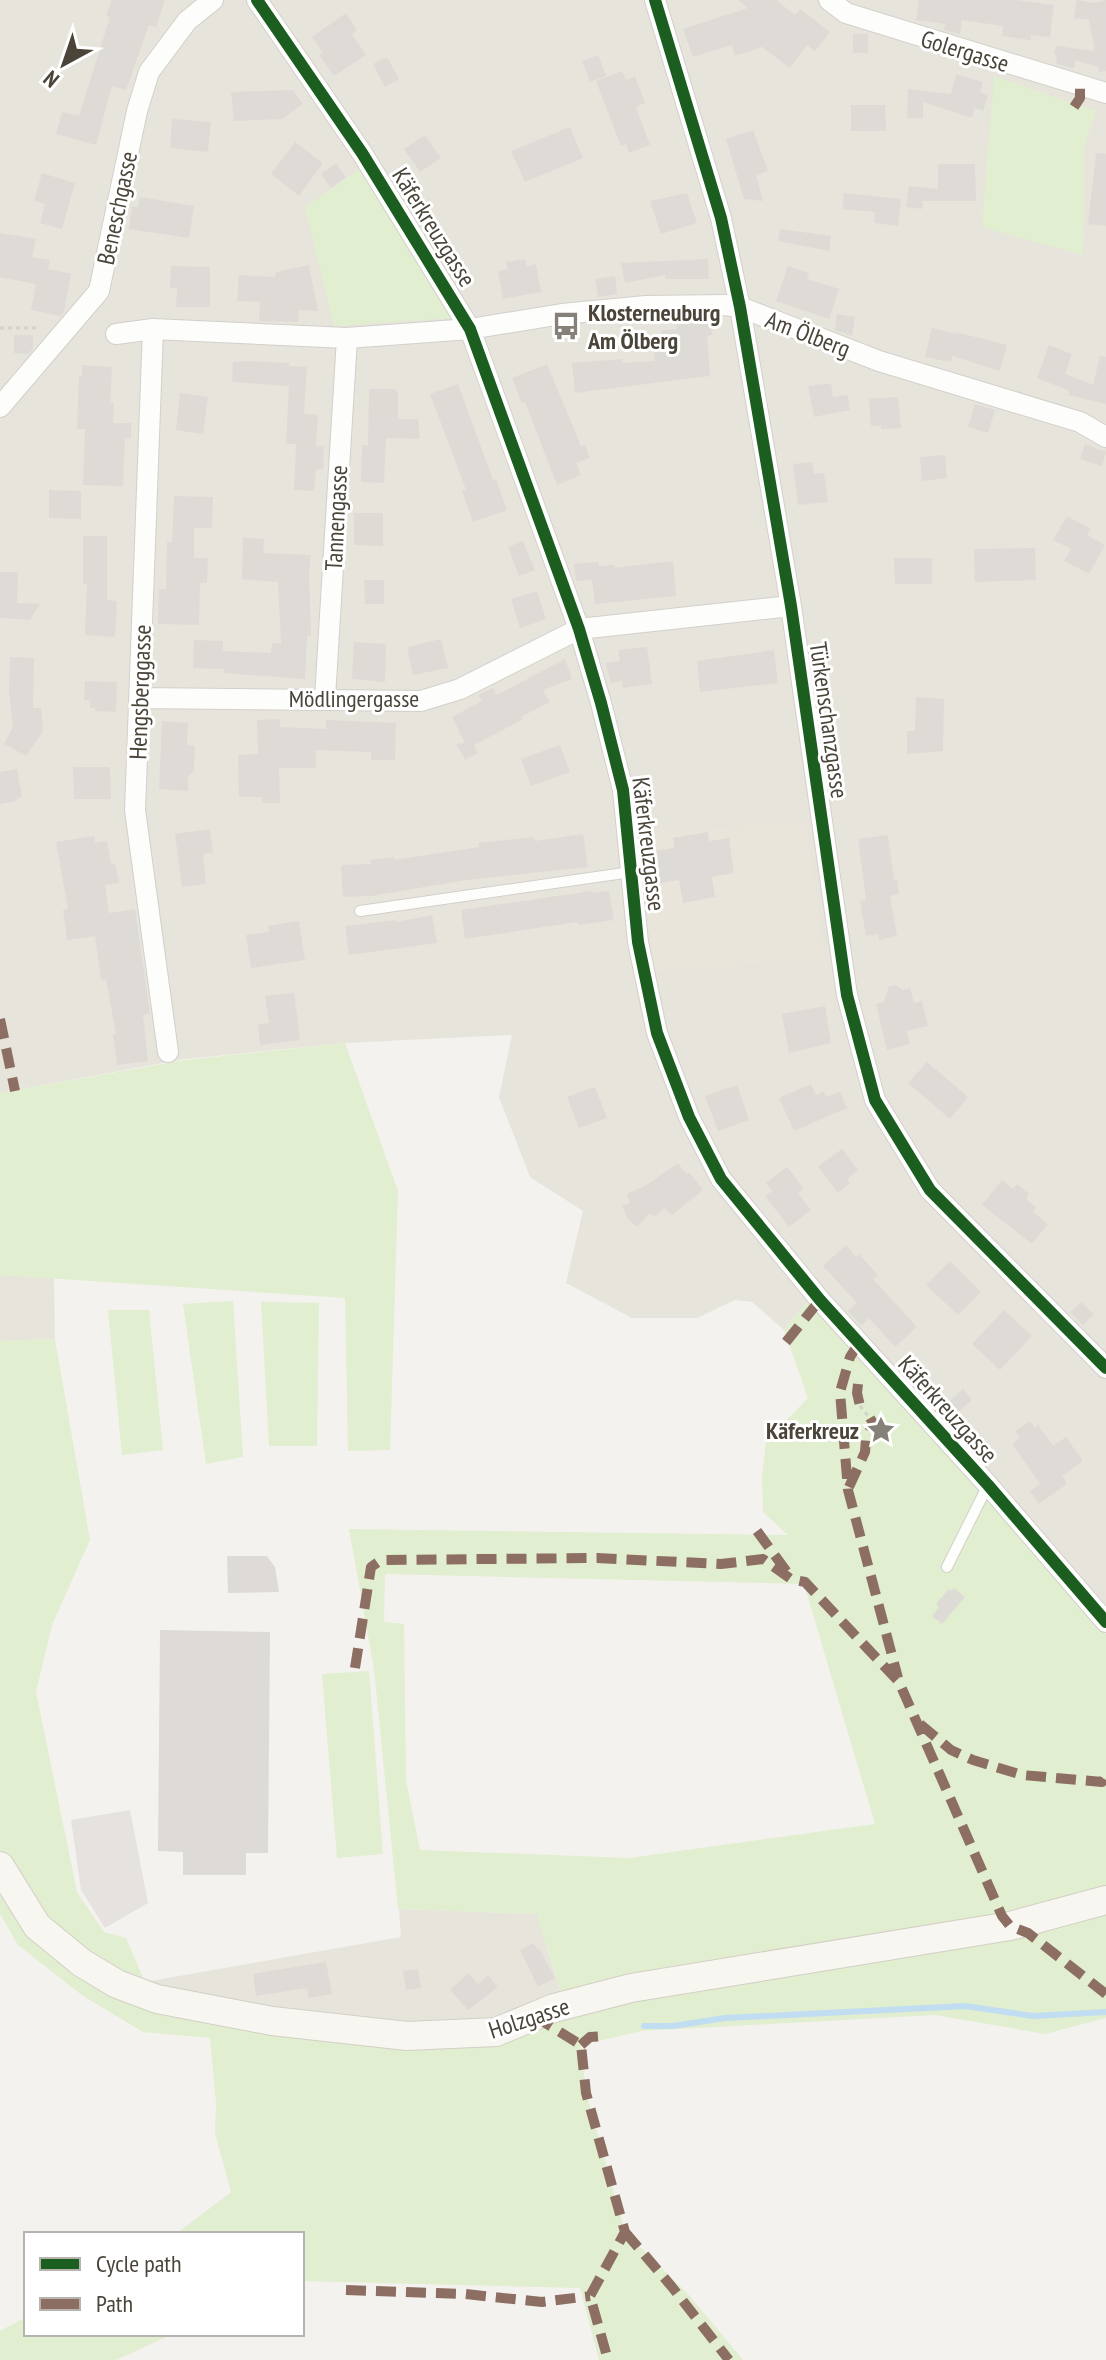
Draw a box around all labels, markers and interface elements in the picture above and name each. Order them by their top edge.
street label: Golergasse [917,23,1013,79]
north arrow [24,24,104,104]
text: N [38,65,65,94]
street label: Beneschgasse [90,149,144,267]
street label: Käferkreuzgasse [385,162,483,292]
place label: Klosterneuburg Am Ölberg [587,297,720,356]
street label: Am Ölberg [761,304,855,364]
bus stop icon: Klosterneuburg Am Ölberg [551,311,581,341]
street label: Tannengasse [318,464,354,572]
street label: Hengsberggasse [122,624,158,760]
street label: Türkenschanzgasse [803,640,855,800]
street label: Mödlingergasse [289,683,419,714]
street label: Käferkreuzgasse [625,775,673,913]
street label: Käferkreuzgasse [891,1349,1005,1469]
place label: Käferkreuz [766,1415,859,1446]
place icon: Käferkreuz [866,1415,896,1445]
street label: Holzgasse [485,1990,573,2046]
legend [24,2232,304,2336]
text: Cycle path [96,2248,182,2279]
text: Path [96,2288,133,2319]

